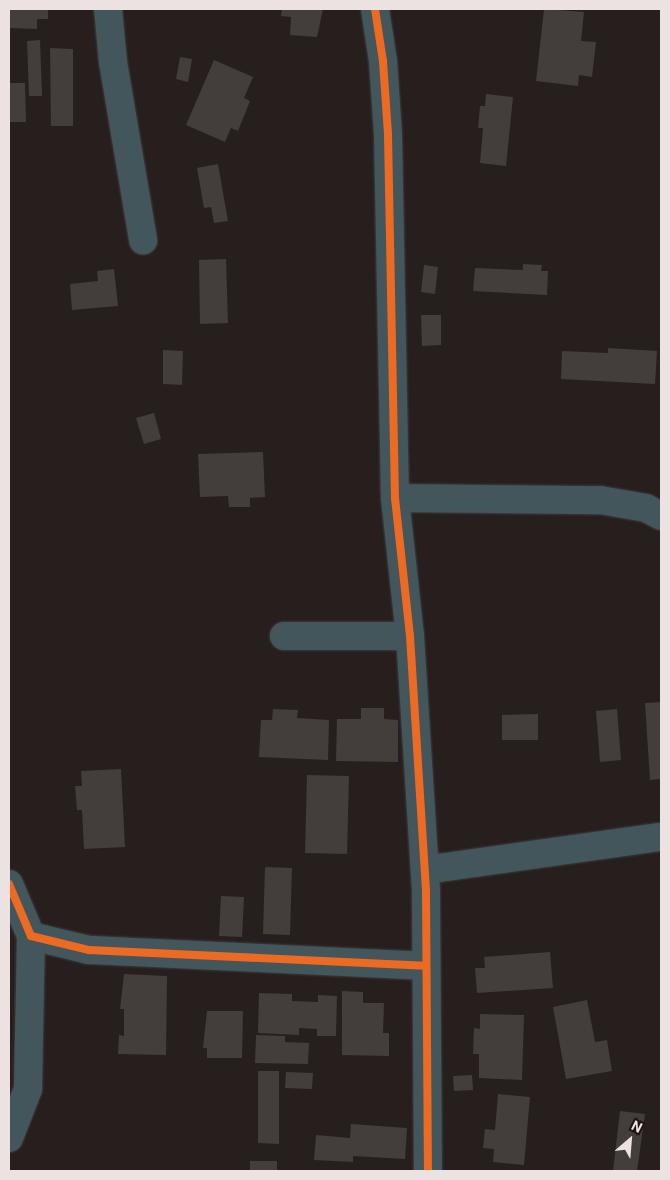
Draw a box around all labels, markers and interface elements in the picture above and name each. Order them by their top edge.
north arrow [605,1115,655,1165]
text: N [629,1117,645,1136]

